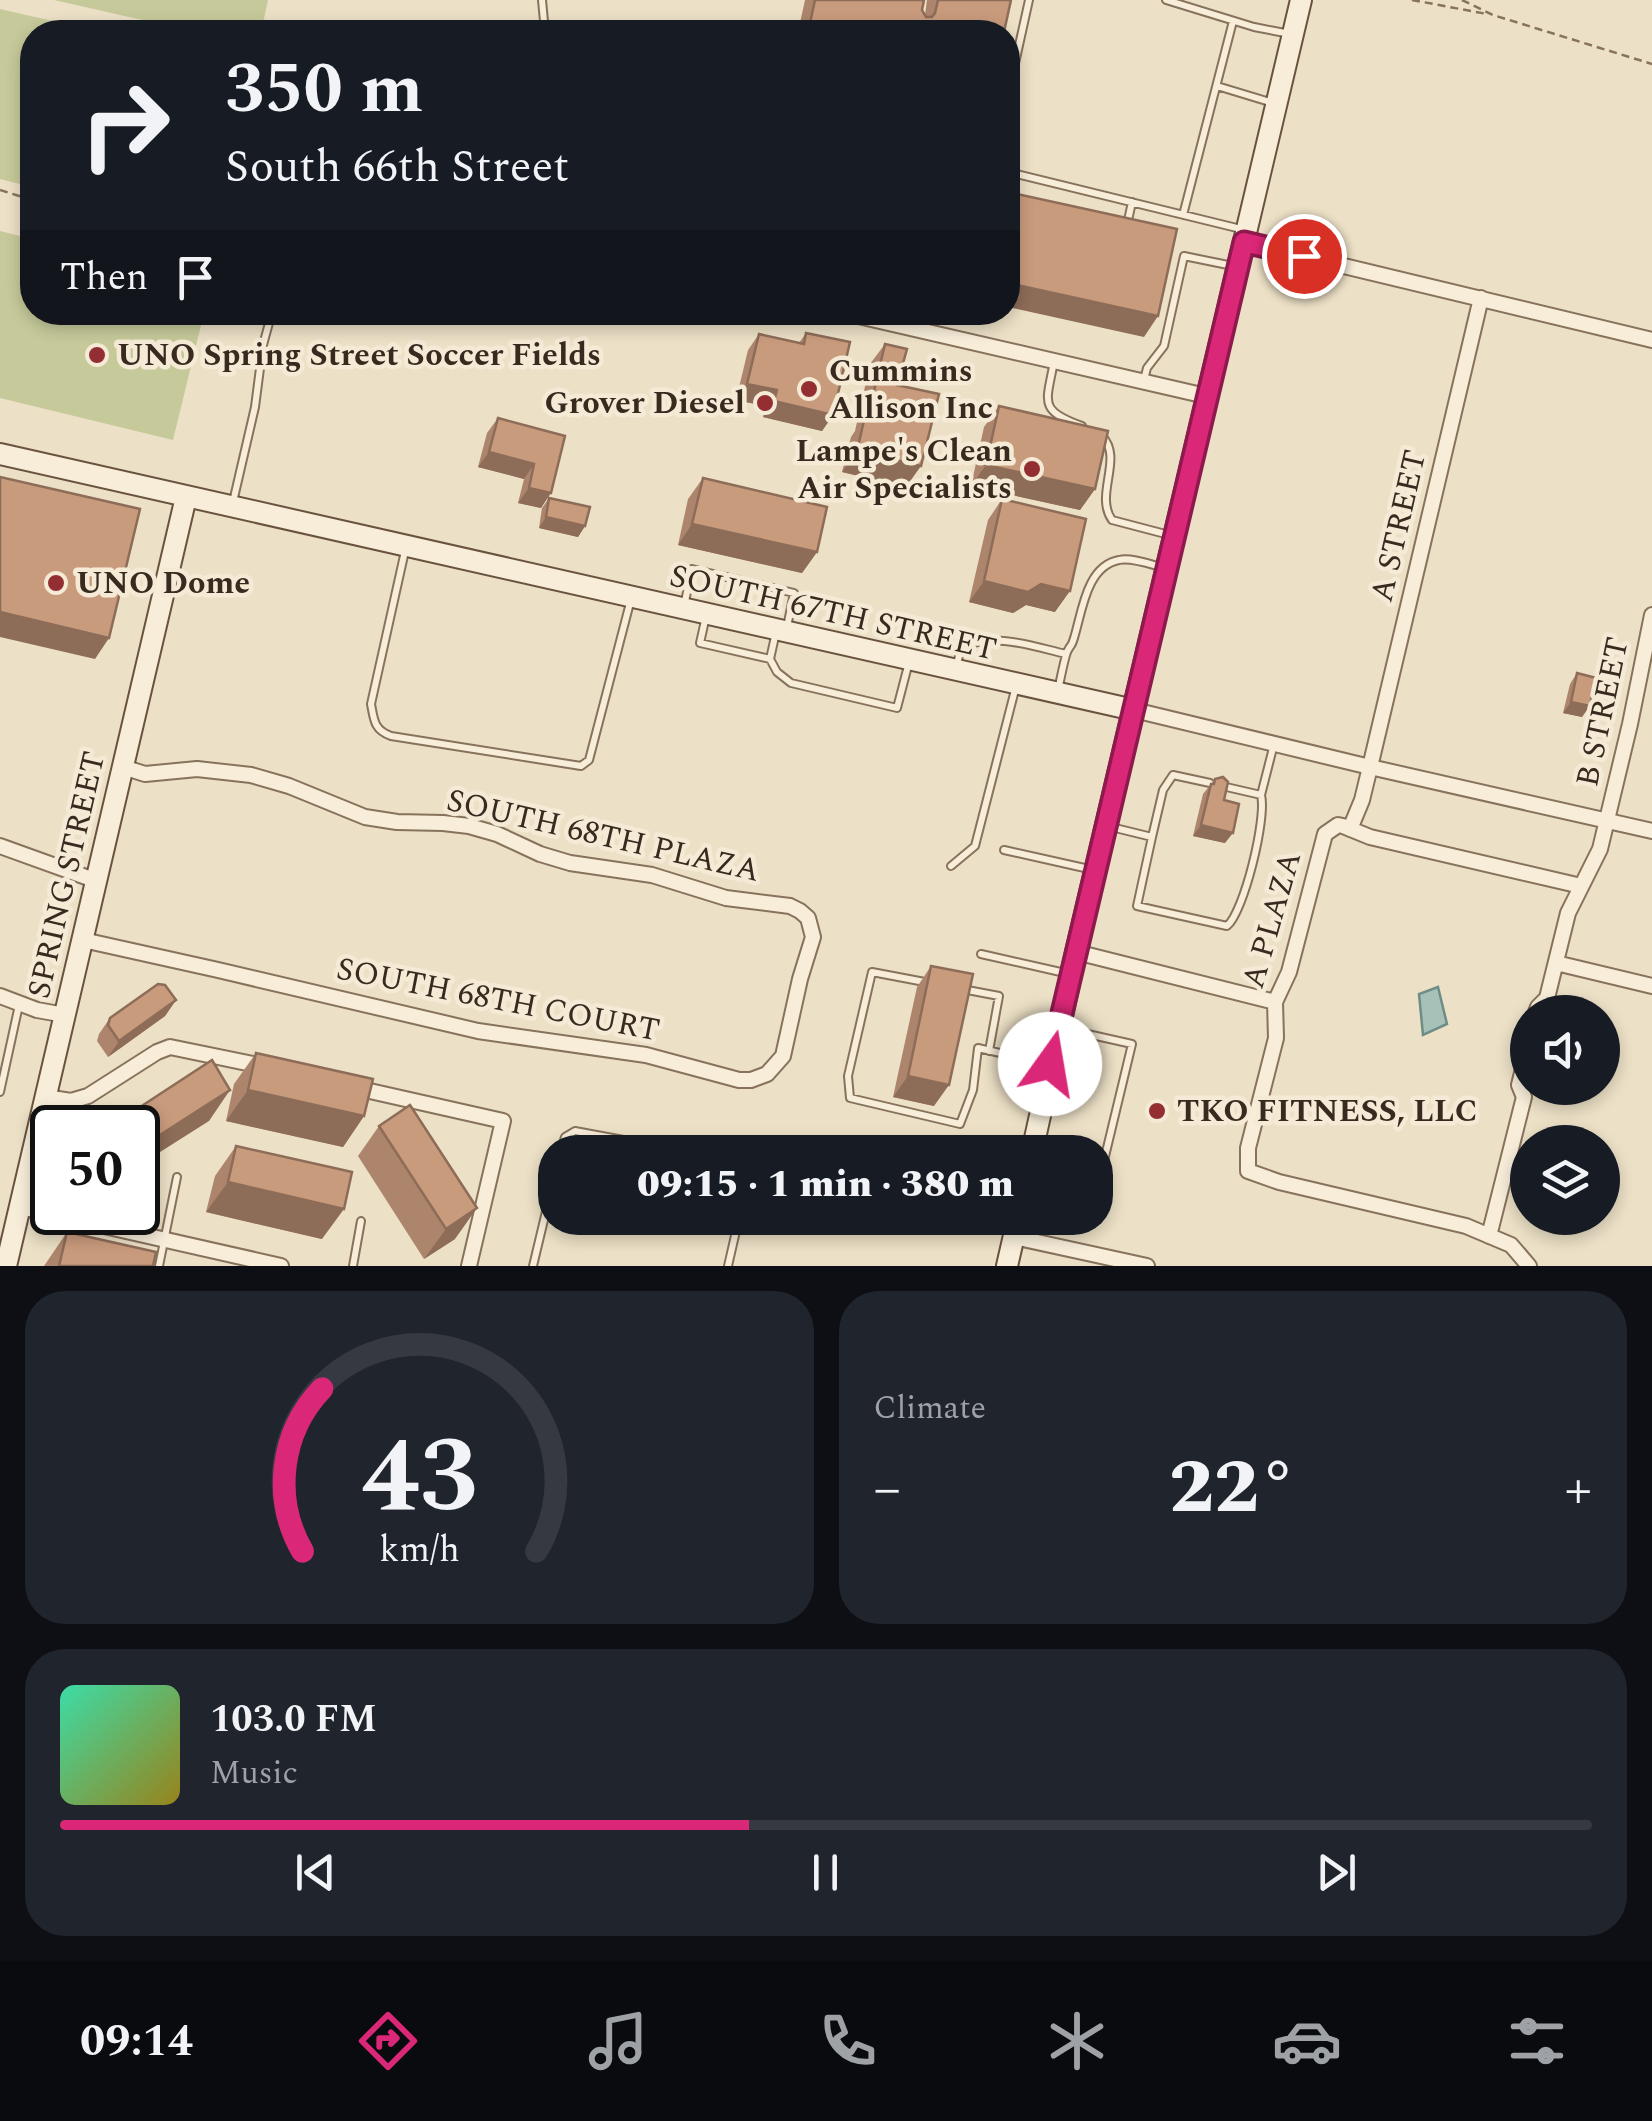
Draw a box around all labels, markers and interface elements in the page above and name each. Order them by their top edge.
text: 350 m [225,37,423,143]
icon: right [60,60,190,190]
text: South 66th Street [225,133,569,202]
pin [1262,214,1347,299]
icon: arrive [1277,229,1332,284]
text: Then [60,249,148,307]
icon: arrive [168,250,223,305]
place label: UNO Spring Street Soccer Fields [117,331,601,380]
marker: UNO Spring Street Soccer Fields [86,344,108,366]
place label: Cummins Allison Inc [829,347,993,433]
marker: Cummins Allison Inc [798,378,820,400]
place label: Grover Diesel [545,379,745,428]
marker: Grover Diesel [754,392,776,414]
place label: Lampe's Clean Air Specialists [795,427,1012,513]
street label: A STREET [1358,445,1440,607]
marker: Lampe's Clean Air Specialists [1021,458,1043,480]
street label: SOUTH 67TH STREET [665,552,1001,674]
place label: UNO Dome [76,559,250,608]
marker: UNO Dome [45,572,67,594]
street label: B STREET [1563,633,1643,791]
street label: SPRING STREET [15,747,119,1003]
street label: SOUTH 68TH PLAZA [442,776,764,896]
street label: A PLAZA [1229,846,1315,994]
street label: SOUTH 68TH COURT [332,945,664,1055]
map controls [1510,995,1620,1235]
button: sound [1510,995,1620,1105]
position arrow [998,1012,1102,1116]
place label: TKO FITNESS, LLC [1177,1087,1477,1136]
marker: TKO FITNESS, LLC [1146,1100,1168,1122]
speed limit sign: 50 [30,1105,160,1235]
button: layers [1510,1125,1620,1235]
text: 09:15 · 1 min · 380 m [637,1156,1014,1214]
text: Climate [874,1384,986,1433]
text: 43 [361,1399,478,1557]
text: 22° [1169,1432,1297,1546]
text: − [874,1448,901,1531]
text: + [1564,1448,1592,1531]
text: km/h [379,1523,459,1578]
text: 103.0 FM [210,1691,377,1749]
text: Music [210,1749,298,1798]
icon: previous [288,1845,343,1900]
icon: pause [798,1845,853,1900]
icon: next [1309,1845,1364,1900]
icon: directions [353,2006,423,2076]
icon: music [583,2006,653,2076]
icon: phone [813,2006,883,2076]
icon: climate [1042,2006,1112,2076]
icon: car [1272,2006,1342,2076]
icon: filters [1502,2006,1572,2076]
text: 09:14 [80,2007,193,2076]

